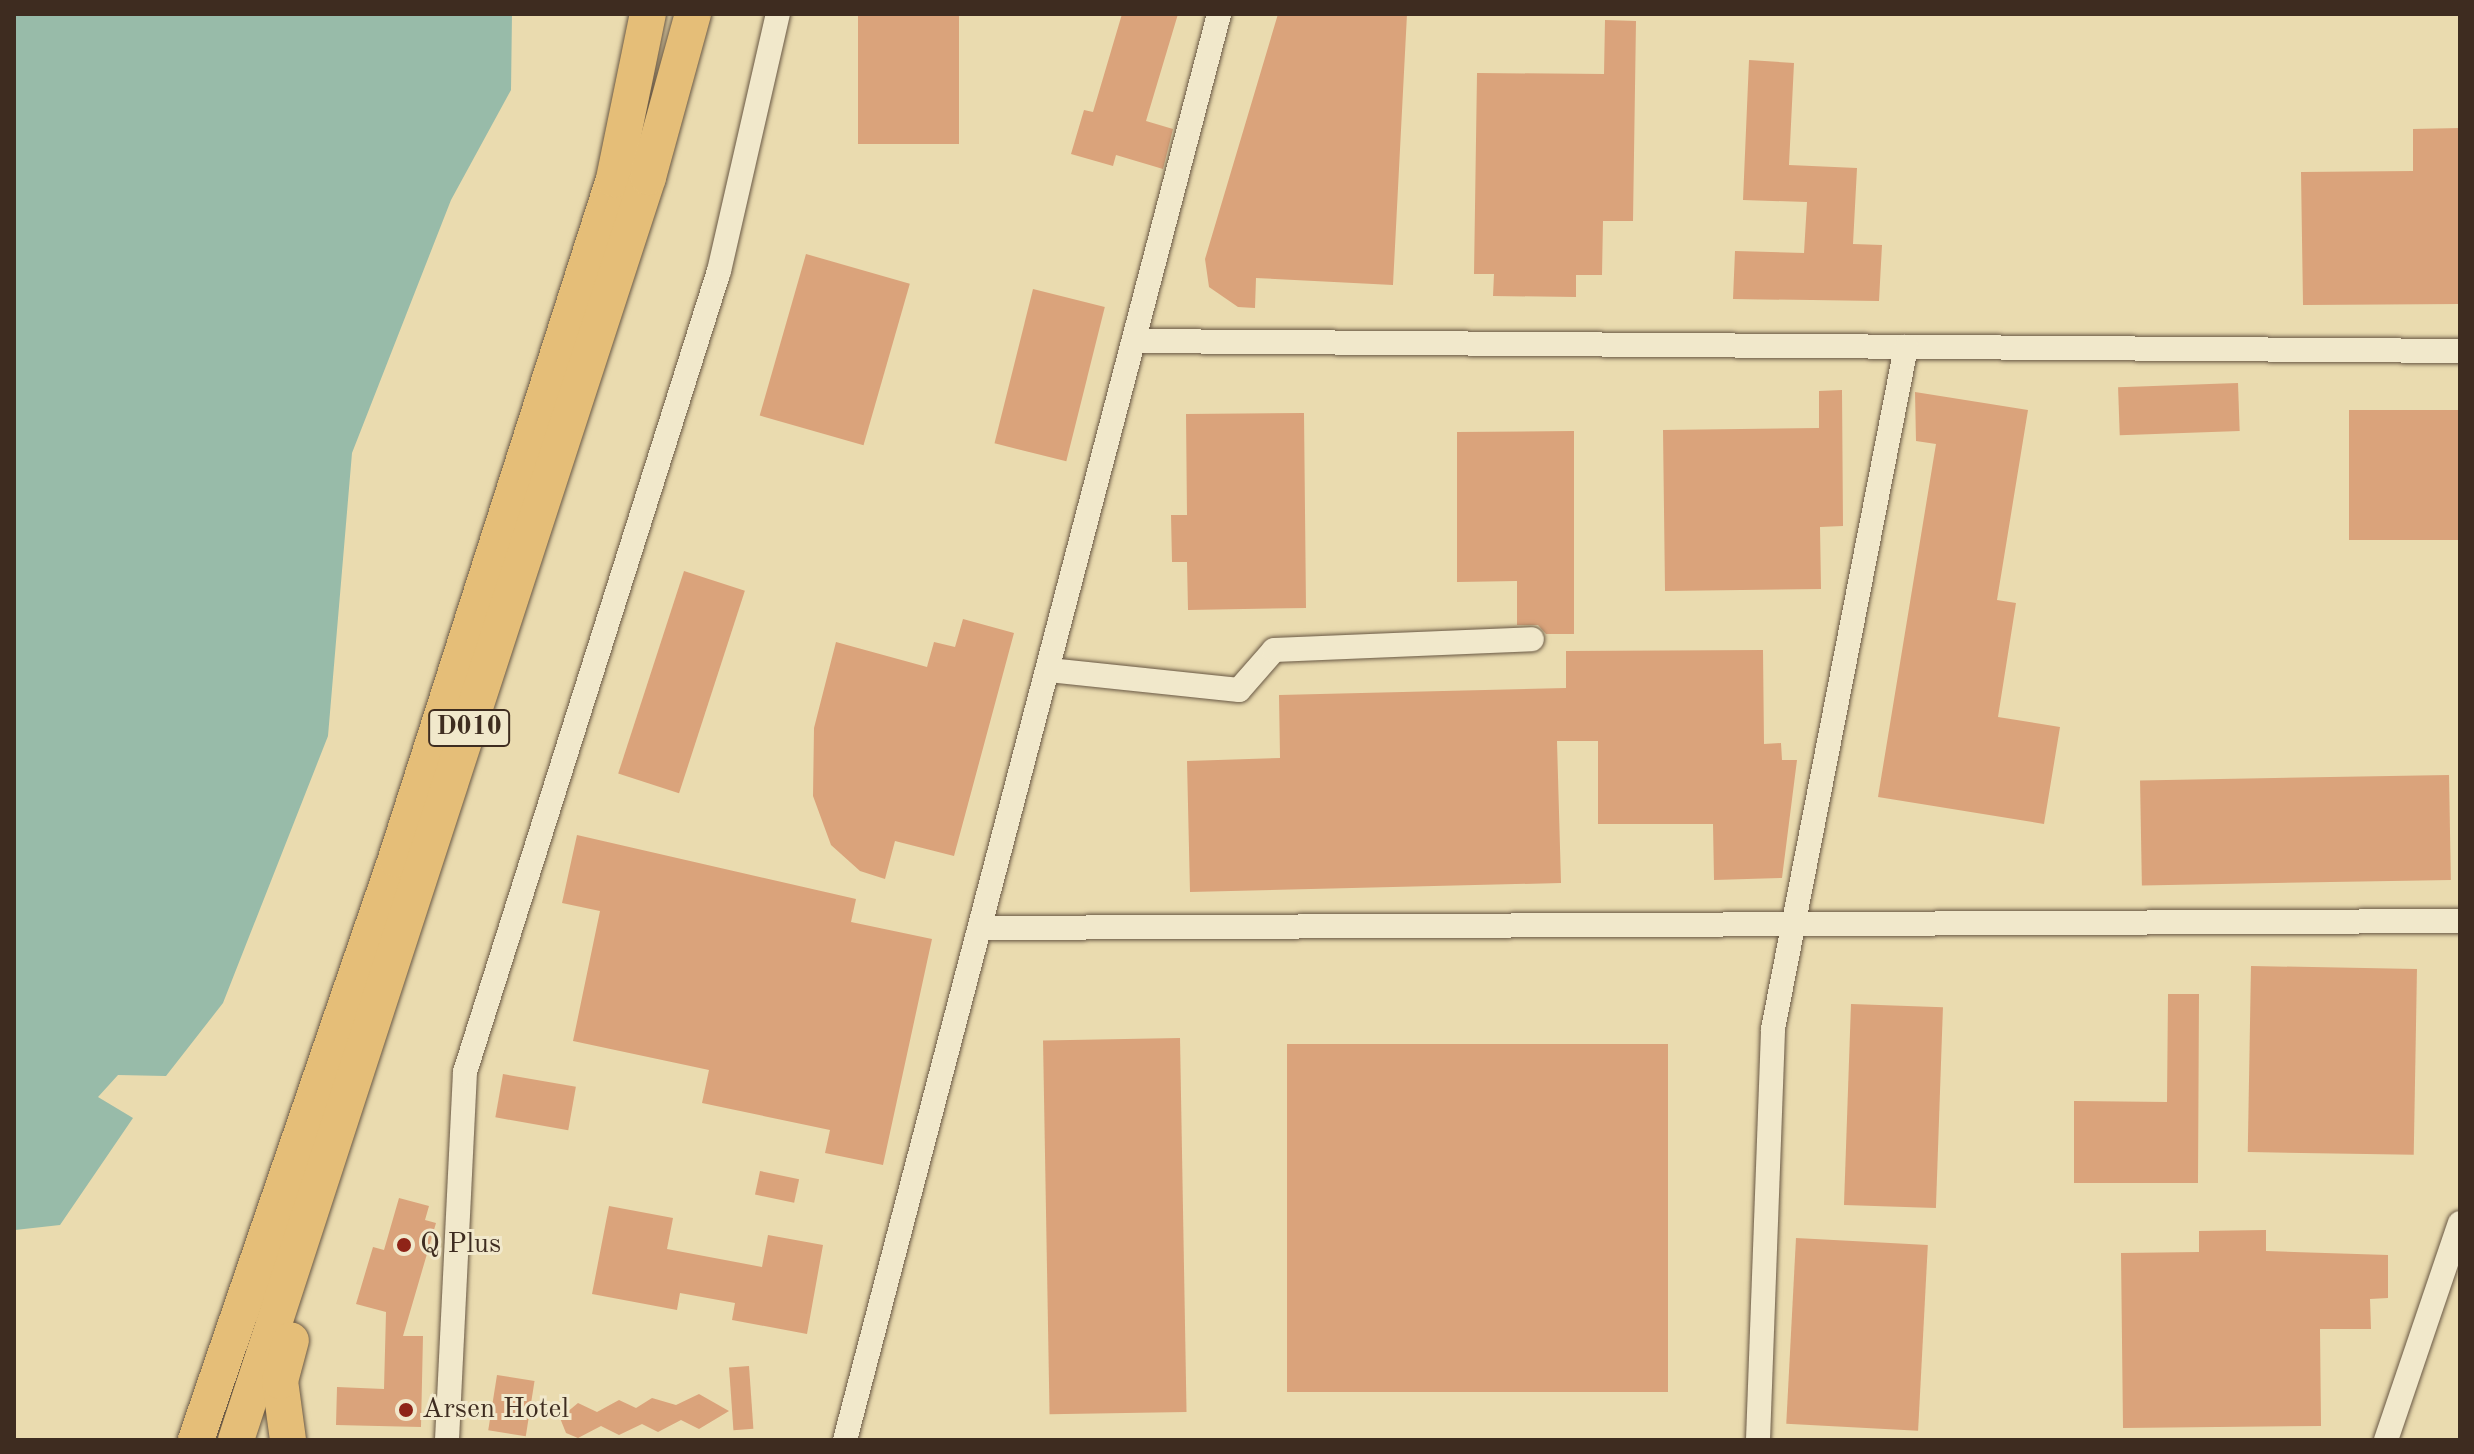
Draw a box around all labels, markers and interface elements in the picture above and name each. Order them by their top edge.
road number: D010 [427,706,511,750]
place label: Q Plus [420,1228,501,1262]
marker: Q Plus [395,1236,413,1254]
place label: Arsen Hotel [422,1393,569,1427]
marker: Arsen Hotel [397,1401,415,1419]

